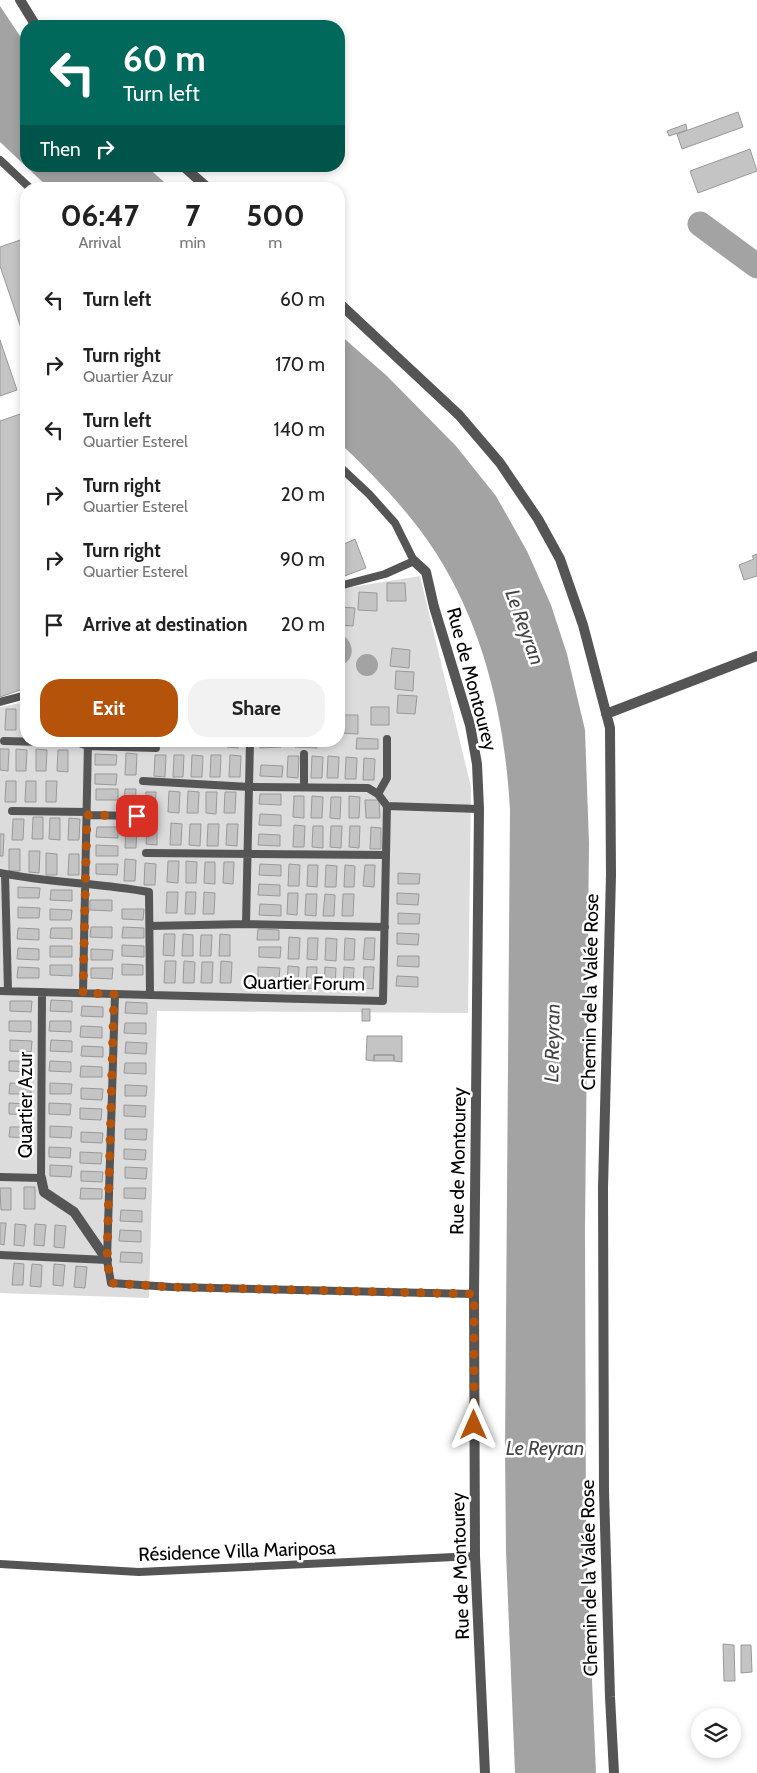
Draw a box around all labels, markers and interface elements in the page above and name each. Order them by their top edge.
text: 60 m [123,37,206,80]
icon: left [40,40,105,105]
text: Turn left [123,80,200,107]
icon: right [91,135,119,163]
text: Then [40,138,81,161]
text: 06:47 [60,197,139,234]
text: 7 [185,197,200,234]
text: 500 [246,197,305,234]
text: Arrival [78,233,121,252]
text: min [179,233,206,252]
text: m [268,233,282,252]
icon: left [40,286,68,314]
text: Turn left [83,288,151,311]
text: 60 m [280,288,325,311]
text: Turn right [83,344,161,367]
icon: right [40,351,68,379]
text: 170 m [275,353,325,376]
text: Quartier Azur [83,367,173,386]
text: Turn left [83,409,151,432]
icon: left [40,416,68,444]
text: 140 m [274,418,325,441]
text: Quartier Esterel [83,432,188,451]
text: Turn right [83,474,161,497]
icon: right [40,481,68,509]
text: 20 m [281,483,325,506]
text: Quartier Esterel [83,497,188,516]
text: Turn right [83,539,161,562]
icon: right [40,546,68,574]
text: 90 m [280,548,325,571]
text: Quartier Esterel [83,562,188,581]
water label: Le Reyran [500,586,550,668]
street label: Rue de Montourey [442,605,502,754]
icon: arrive [40,611,68,639]
text: Arrive at destination [83,613,247,636]
text: 20 m [281,613,325,636]
button: Exit [40,679,178,737]
button: Share [188,679,325,737]
pin [116,795,158,837]
icon: arrive [123,802,151,830]
street label: Chemin de la Valée Rose [577,893,603,1091]
street label: Quartier Forum [243,970,365,996]
water label: Le Reyran [539,1003,565,1083]
street label: Quartier Azur [14,1052,37,1158]
street label: Rue de Montourey [445,1087,471,1235]
position arrow [447,1398,499,1450]
water label: Le Reyran [506,1436,584,1460]
street label: Chemin de la Valée Rose [576,1479,602,1677]
street label: Rue de Montourey [446,1491,474,1640]
street label: Résidence Villa Mariposa [138,1536,336,1566]
map controls [691,1708,741,1758]
button: layers [691,1708,741,1758]

